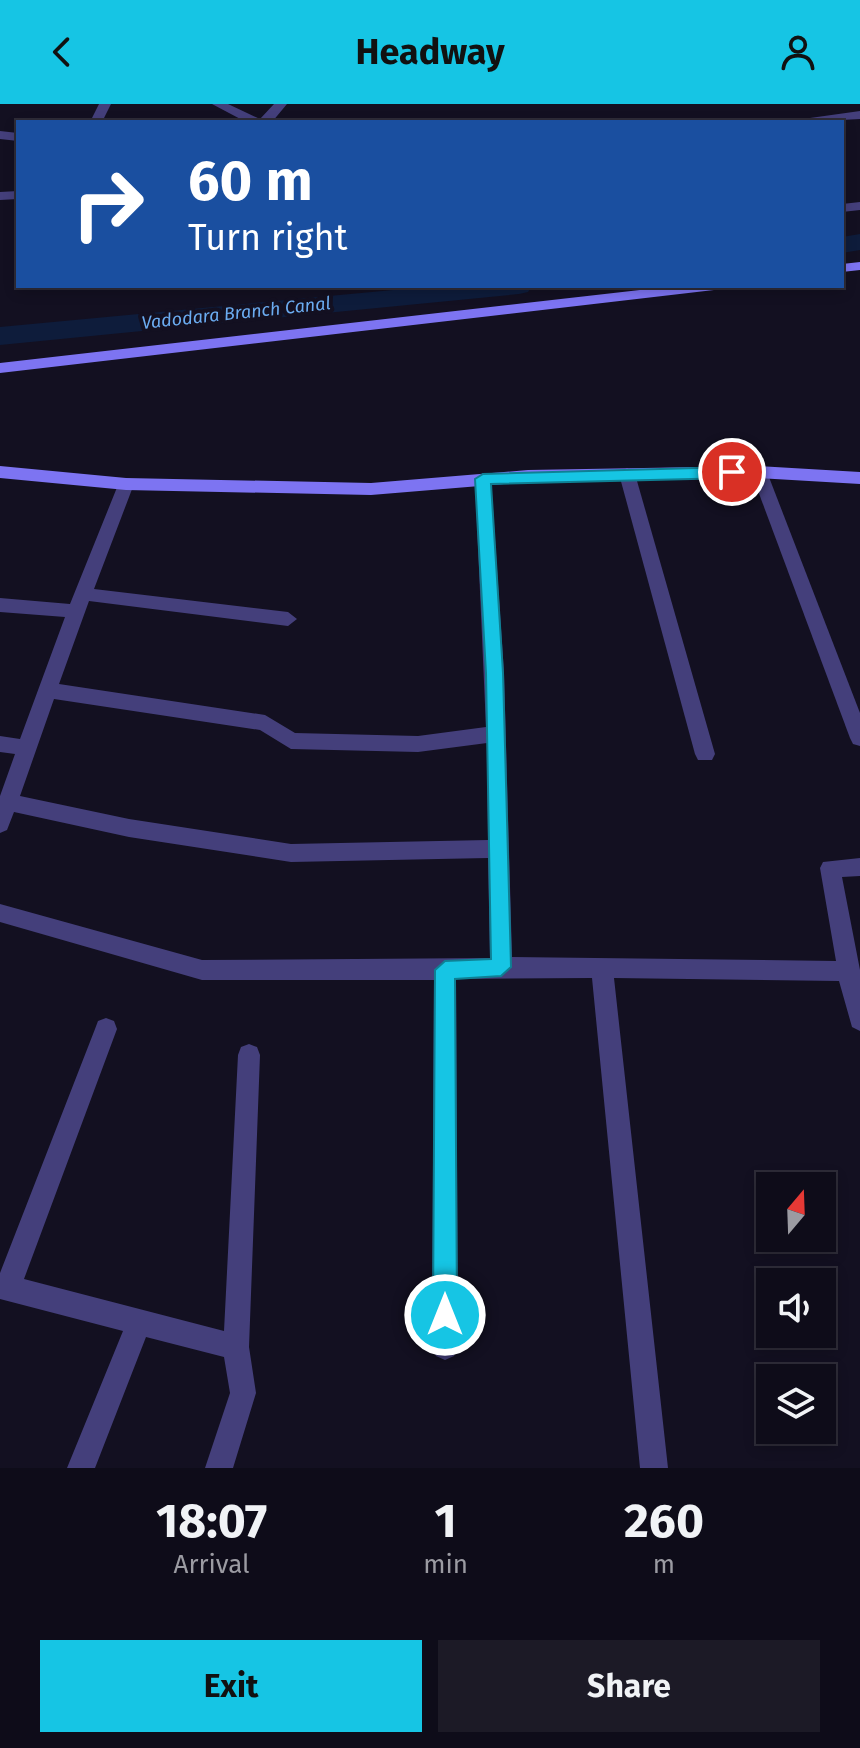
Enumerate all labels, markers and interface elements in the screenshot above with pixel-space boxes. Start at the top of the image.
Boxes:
icon: back [40,30,84,74]
text: Headway [355,30,505,74]
icon: person [776,30,820,74]
text: 60 m [188,148,313,215]
icon: right [56,152,160,256]
text: Turn right [188,216,348,260]
water label: Vadodara Branch Canal [140,292,332,334]
pin [698,438,766,506]
icon: arrive [710,450,754,494]
north arrow [756,1172,836,1252]
map controls [756,1172,836,1444]
button: sound [756,1268,836,1348]
position arrow [403,1273,487,1357]
button: layers [756,1364,836,1444]
text: 18:07 [156,1492,267,1550]
text: 1 [434,1492,457,1550]
text: 260 [624,1492,704,1550]
text: Arrival [174,1549,250,1580]
text: min [423,1549,468,1580]
text: m [653,1549,675,1580]
button: Exit [40,1640,422,1732]
button: Share [438,1640,820,1732]

